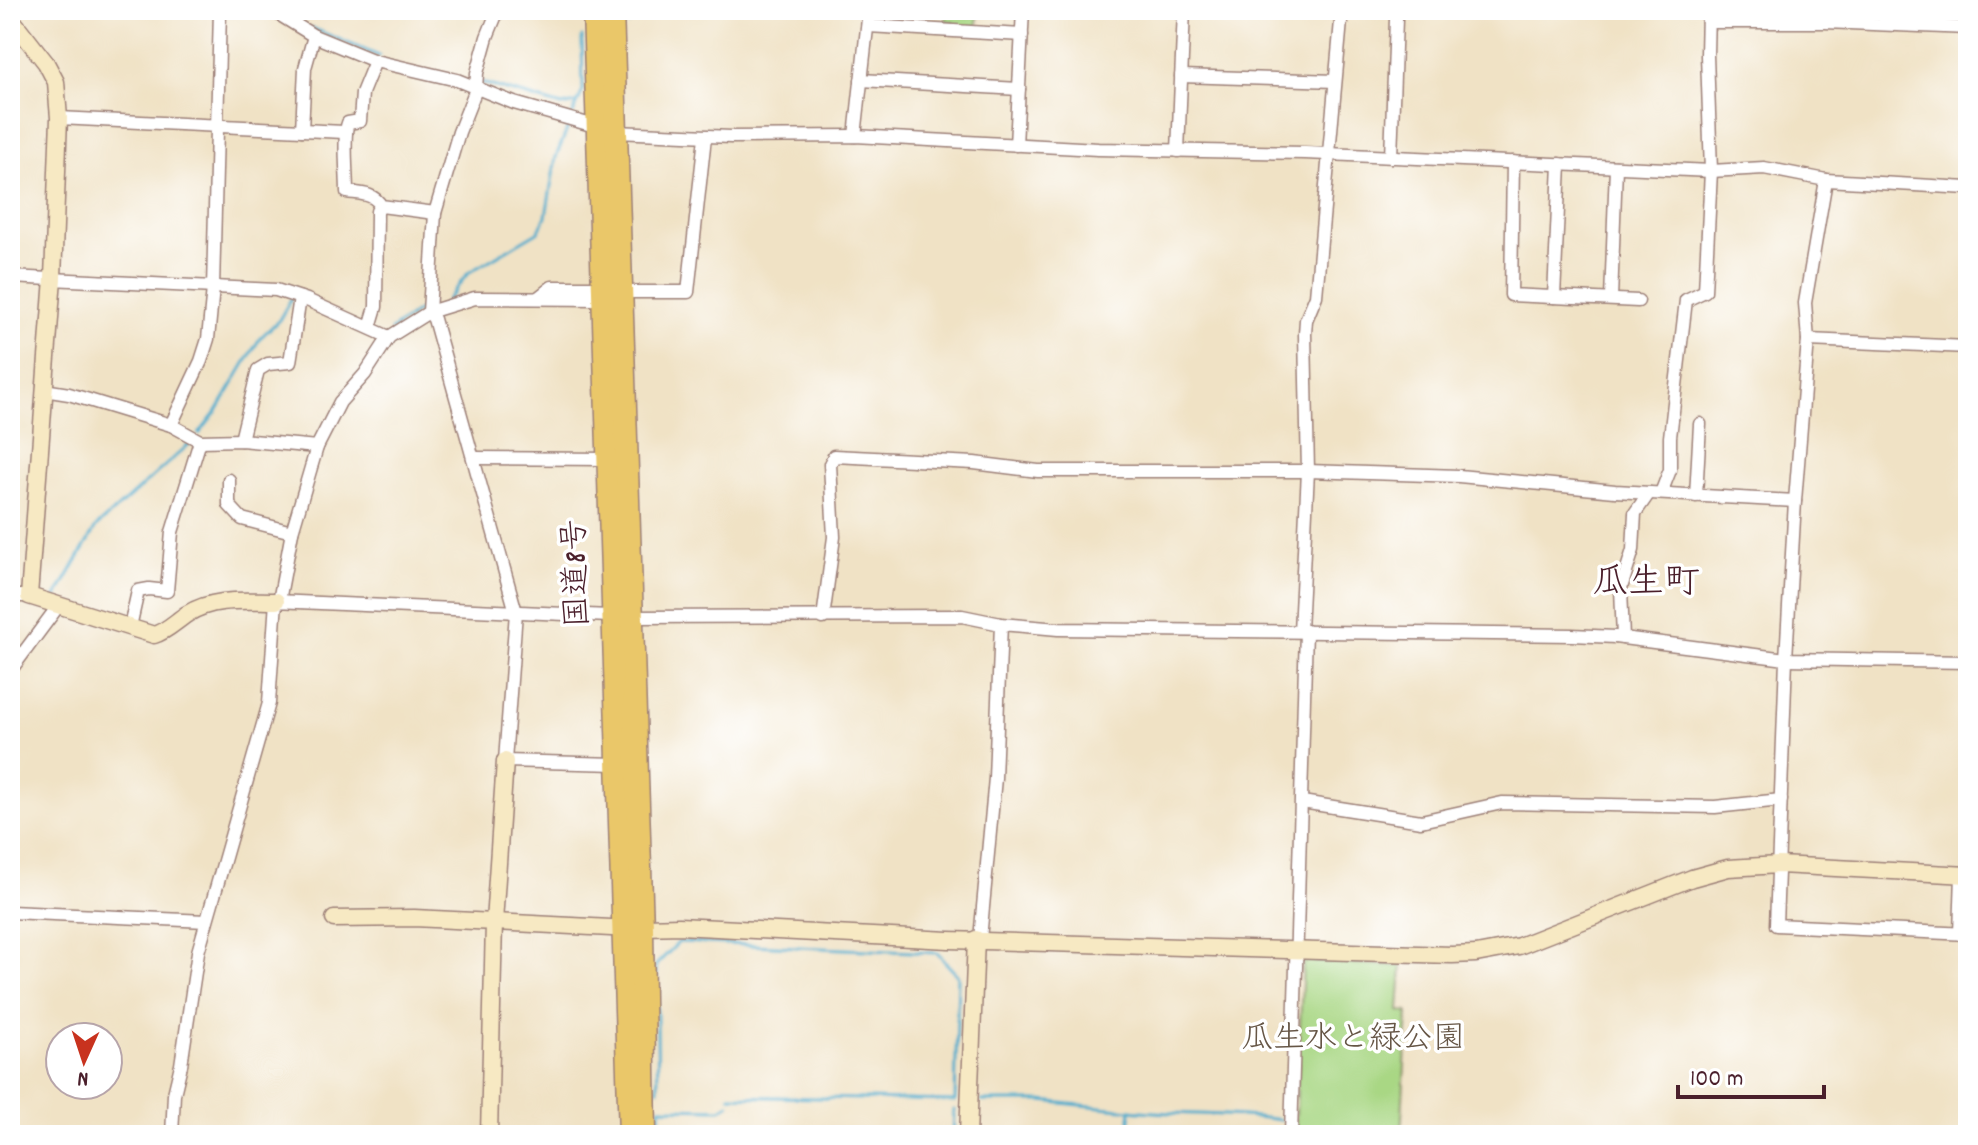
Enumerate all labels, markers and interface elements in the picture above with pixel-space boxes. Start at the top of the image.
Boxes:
street label: 国道8号 [554,518,604,628]
district label: 瓜生町 [1592,559,1700,611]
park label: 瓜生水と緑公園 [1241,1018,1465,1064]
north arrow [44,1021,124,1101]
scale bar [1678,1049,1824,1099]
text: N [77,1062,89,1093]
text: 100 m [1690,1063,1743,1097]

